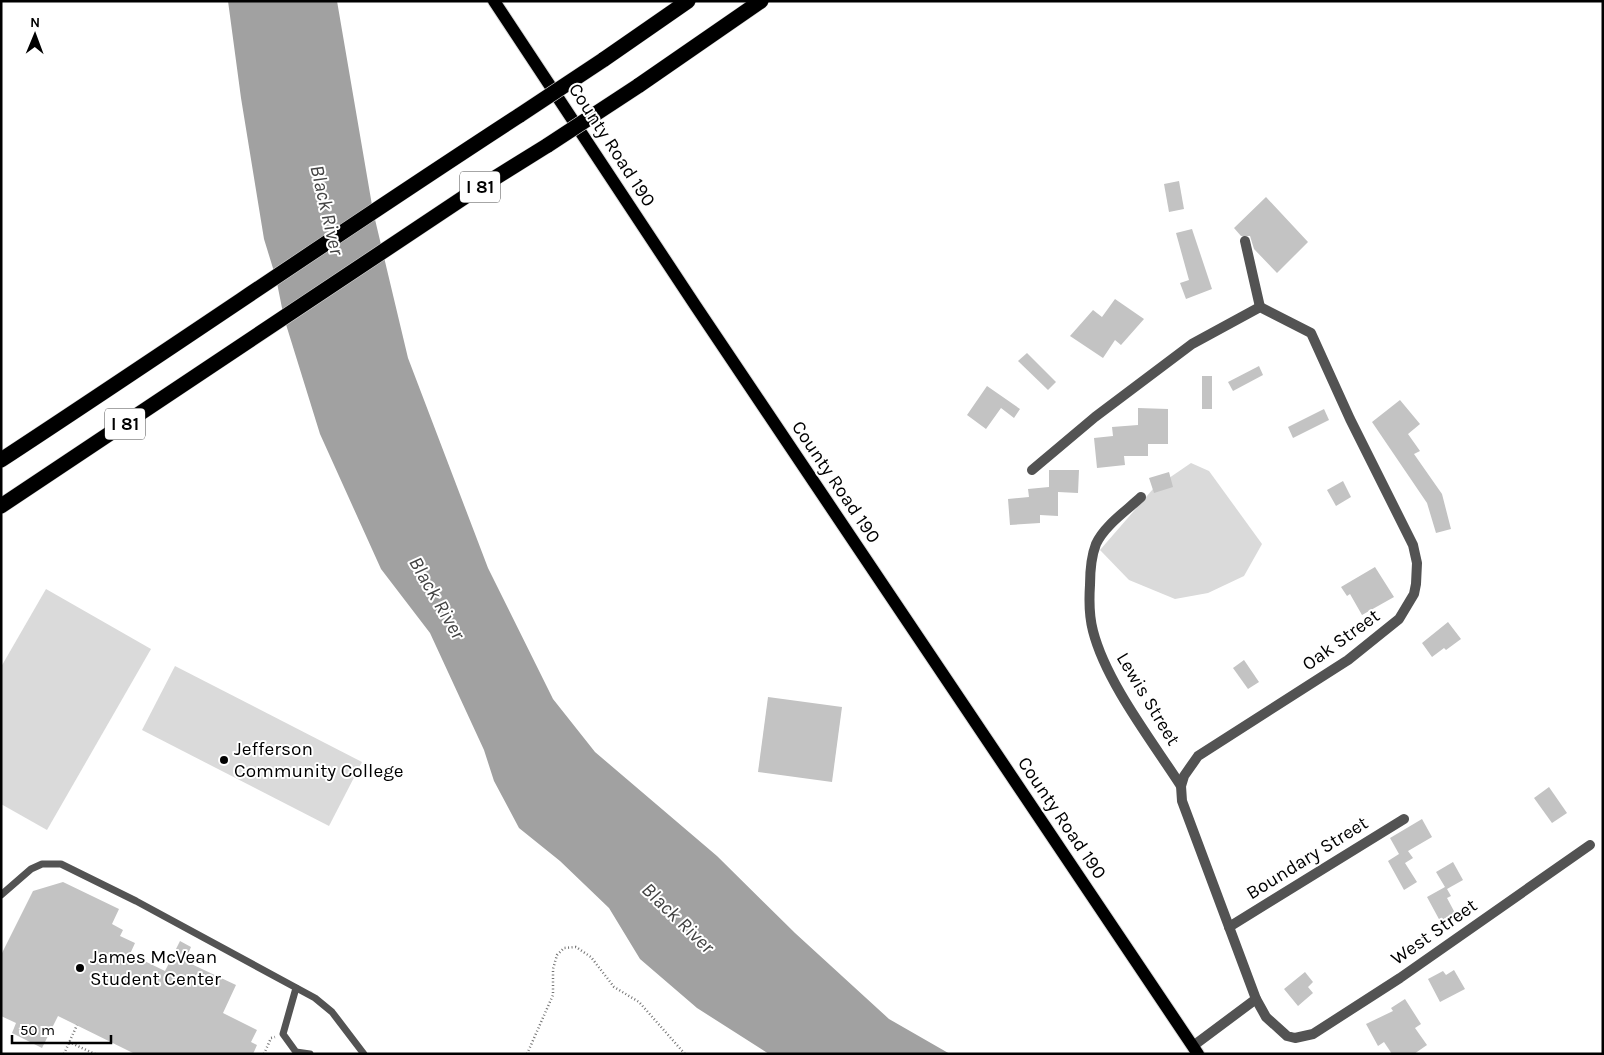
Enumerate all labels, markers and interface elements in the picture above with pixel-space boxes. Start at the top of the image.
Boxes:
north arrow [10,10,60,60]
text: N [30,14,40,31]
street label: County Road 190 [564,79,660,211]
water label: Black River [305,163,349,258]
road number: I 81 [460,172,500,202]
road number: I 81 [105,408,145,439]
street label: County Road 190 [787,417,885,547]
water label: Black River [404,553,470,644]
street label: Oak Street [1298,605,1384,675]
street label: Lewis Street [1112,648,1184,750]
place label: Jefferson Community College [234,738,404,782]
street label: County Road 190 [1013,753,1111,883]
marker: Jefferson Community College [218,754,230,766]
street label: Boundary Street [1242,812,1372,904]
water label: Black River [637,878,720,959]
street label: West Street [1387,894,1481,970]
place label: James McVean Student Center [90,946,221,990]
marker: James McVean Student Center [74,962,86,974]
scale bar [12,1012,111,1044]
text: 50 m [20,1021,55,1039]

